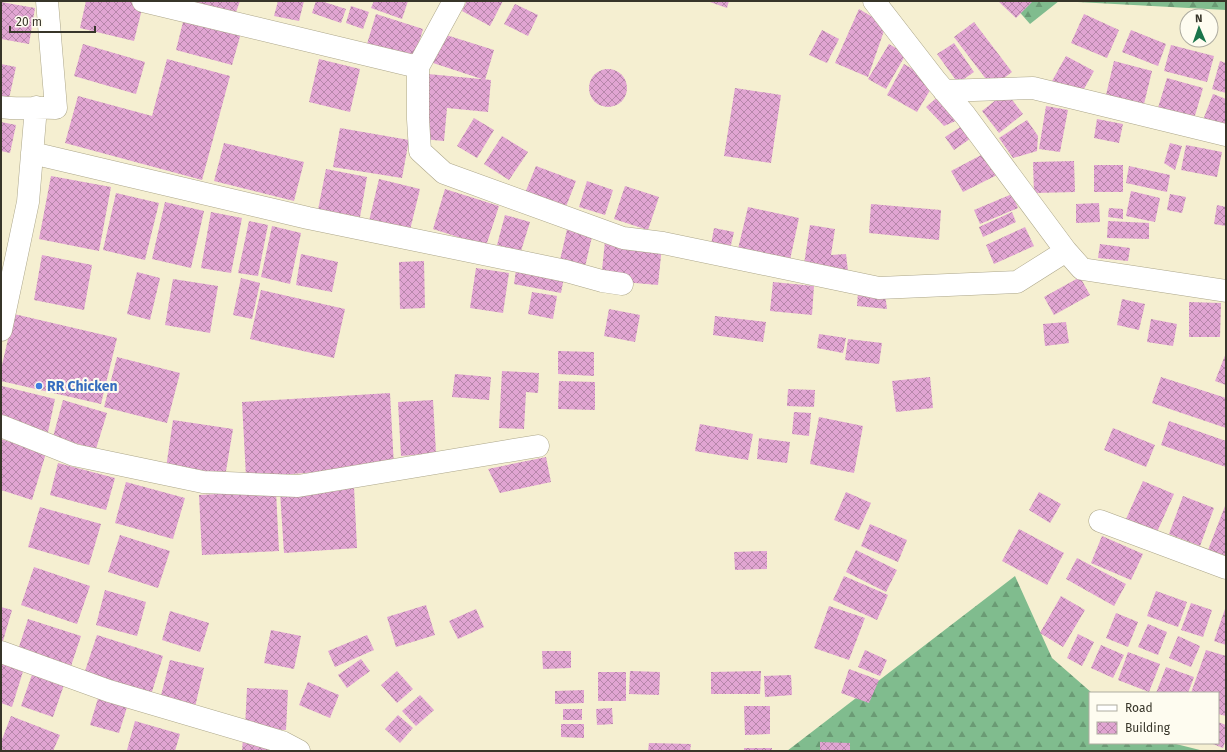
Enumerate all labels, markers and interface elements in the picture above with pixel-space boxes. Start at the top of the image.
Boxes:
scale bar [10,8,95,34]
north arrow [1179,8,1219,48]
text: N [1195,12,1203,25]
text: 20 m [16,15,42,29]
place label: RR Chicken [47,378,118,395]
marker: RR Chicken [34,381,44,391]
legend [1089,692,1219,744]
text: Road [1125,701,1153,715]
text: Building [1125,721,1171,735]

